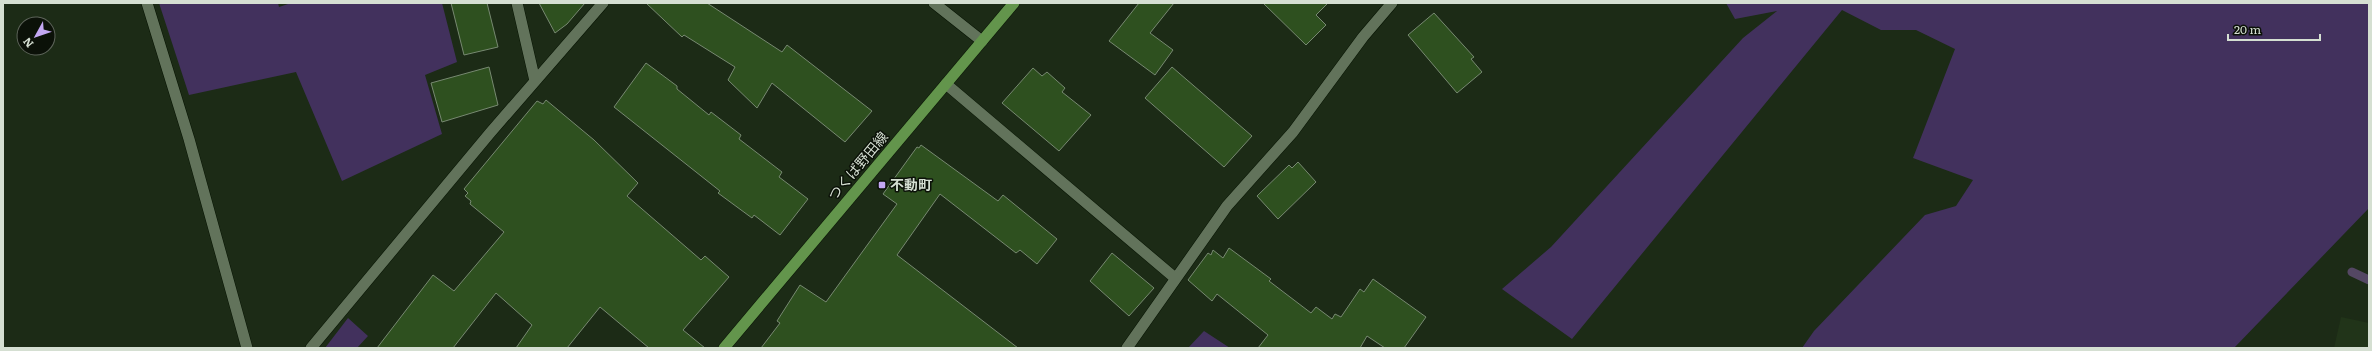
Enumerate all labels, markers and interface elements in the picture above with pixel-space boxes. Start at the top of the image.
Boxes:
north arrow [16,16,56,56]
scale bar [2228,16,2320,42]
text: 20 m [2234,20,2261,38]
text: N [18,34,37,52]
street label: つくば野田線 [823,127,892,204]
place label: 不動町 [890,174,932,194]
marker: 不動町 [877,180,887,190]

